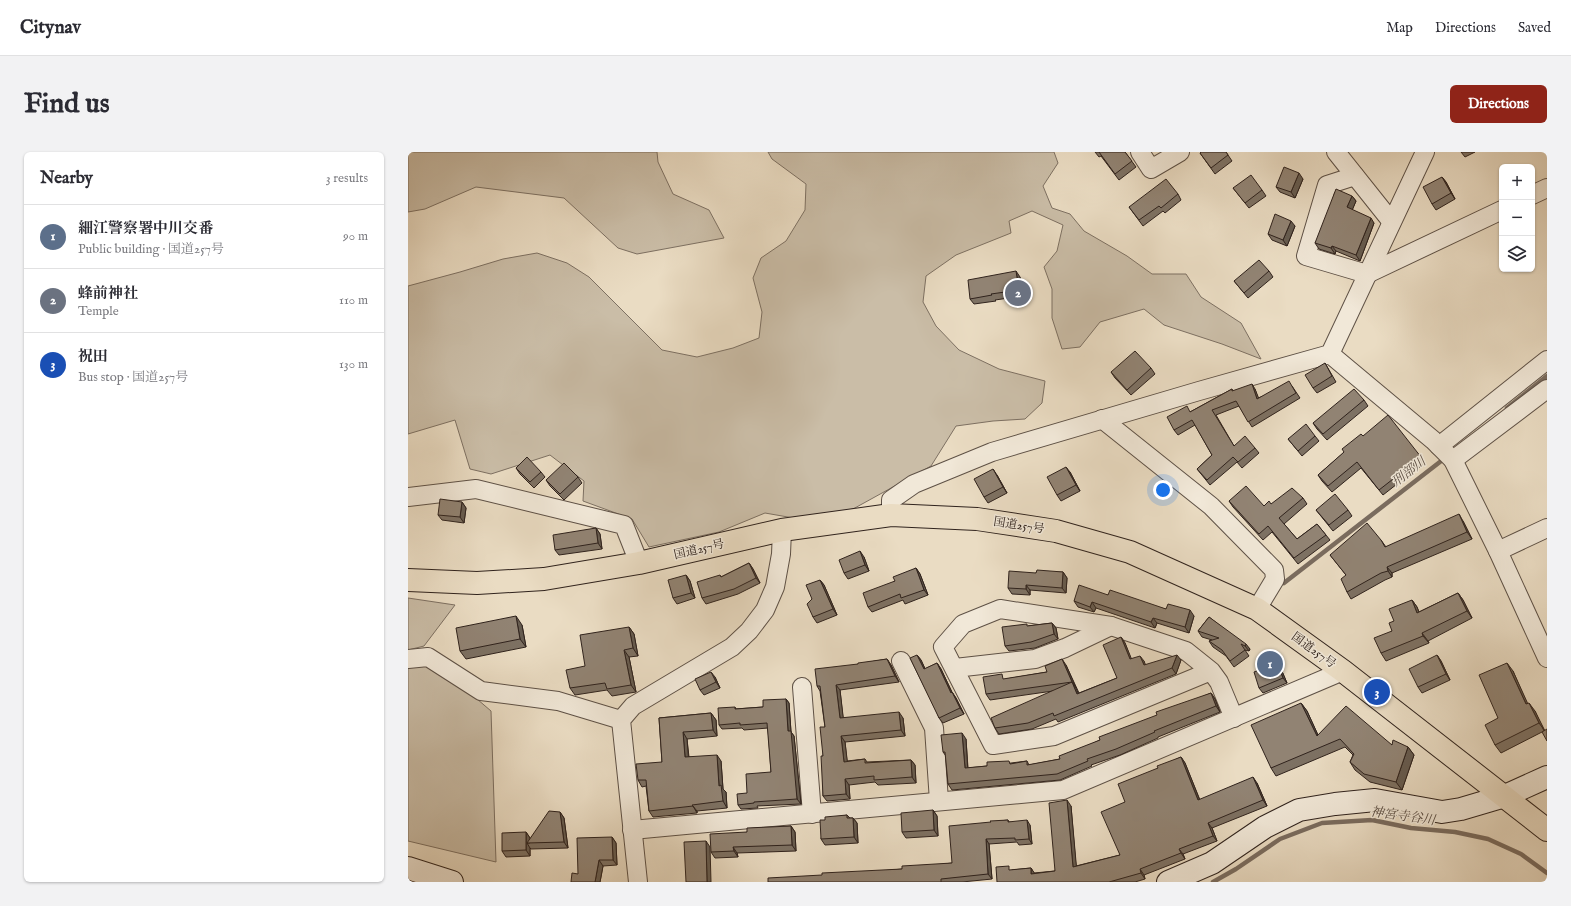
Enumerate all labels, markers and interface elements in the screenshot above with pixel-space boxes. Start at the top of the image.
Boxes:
text: Citynav [20,16,81,40]
text: Map [1386,19,1413,37]
text: Directions [1435,19,1496,37]
text: Saved [1518,19,1551,37]
button: Directions [1450,85,1547,123]
text: Find us [24,87,110,122]
map controls [1499,164,1535,272]
button: + [1499,164,1535,200]
text: Nearby [40,168,93,189]
text: 3 results [326,170,368,187]
button: − [1499,200,1535,236]
text: 細江警察署中川交番 [78,219,213,238]
text: 1 [51,228,55,245]
text: 90 m [343,228,368,245]
button: layers [1499,236,1535,272]
text: Public building · 国道257号 [78,241,224,258]
pin: 2 [1005,278,1031,308]
text: 蜂前神社 [78,284,138,303]
text: 2 [50,292,56,309]
text: 110 m [339,292,368,309]
text: Temple [78,303,119,320]
text: 祝田 [78,347,108,366]
text: 3 [51,356,55,373]
text: 130 m [339,356,368,373]
text: Bus stop · 国道257号 [78,369,188,386]
water label: 刑部川 [1388,452,1431,491]
your location [1153,480,1173,500]
street label: 国道257号 [992,514,1046,537]
street label: 国道257号 [672,536,726,563]
street label: 国道257号 [1288,629,1339,672]
pin: 1 [1257,649,1283,679]
pin: 3 [1364,677,1390,707]
water label: 神宮寺谷川 [1369,804,1438,830]

